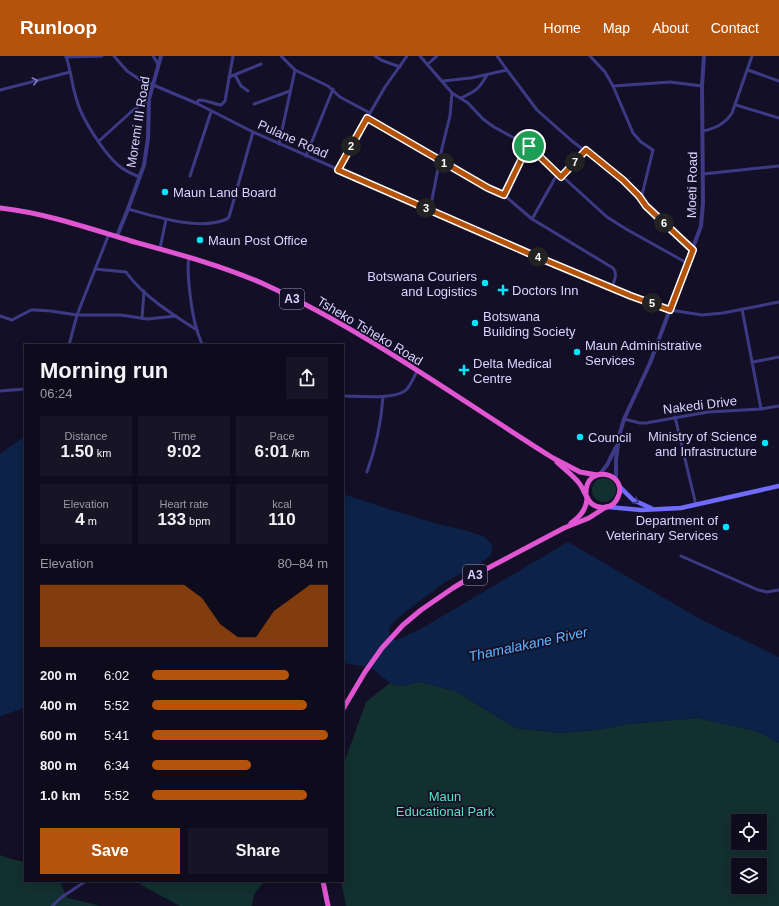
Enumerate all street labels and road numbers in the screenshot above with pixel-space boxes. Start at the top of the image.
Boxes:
street label: Moremi III Road [123,75,153,169]
street label: Pulane Road [256,117,330,161]
street label: Moeti Road [684,152,700,218]
road number: A3 [280,289,304,309]
street label: Tsheko Tsheko Road [315,294,425,368]
street label: Nakedi Drive [662,393,738,417]
road number: A3 [463,565,487,585]

